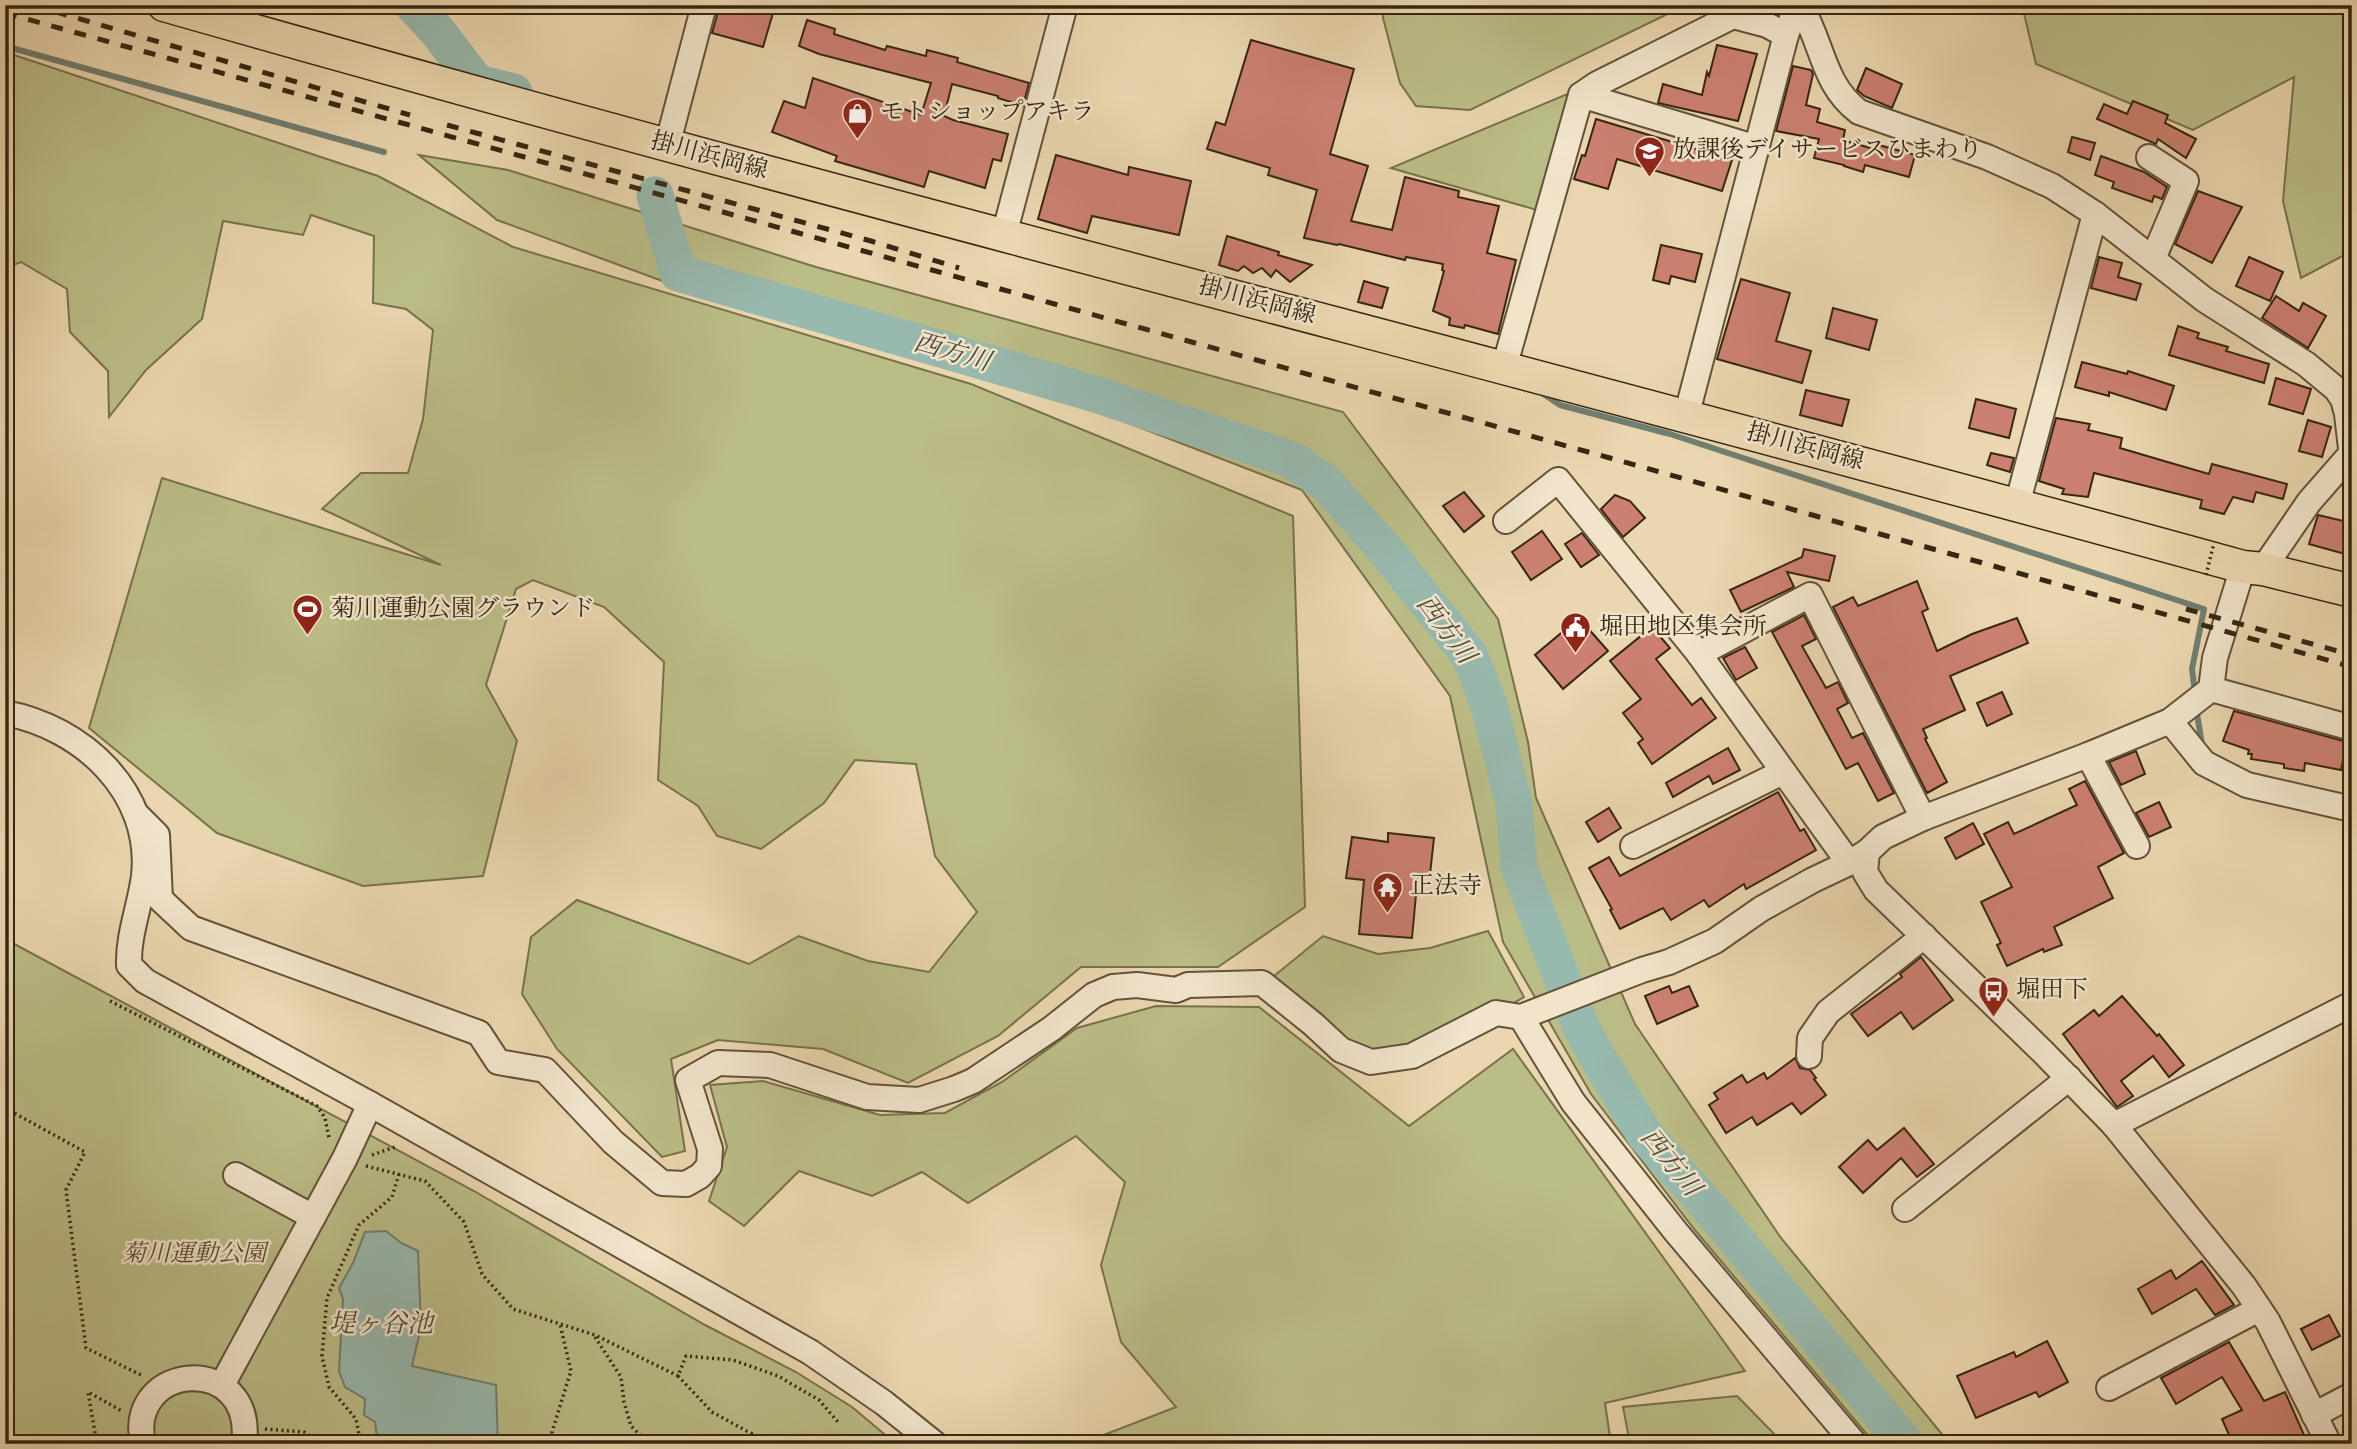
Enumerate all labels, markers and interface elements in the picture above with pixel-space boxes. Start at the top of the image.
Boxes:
shop icon: モトショップアキラ [840,96,874,140]
place label: モトショップアキラ [880,99,1095,125]
street label: 掛川浜岡線 [648,127,771,184]
school or university icon: 放課後デイサービスひまわり [1632,134,1666,178]
place label: 放課後デイサービスひまわり [1672,136,1982,163]
street label: 掛川浜岡線 [1196,272,1319,329]
water label: 西方川 [911,328,997,377]
street label: 掛川浜岡線 [1744,418,1867,475]
water label: 西方川 [1411,590,1482,671]
sports icon: 菊川運動公園グラウンド [291,593,325,637]
place label: 菊川運動公園グラウンド [331,595,595,622]
public building icon: 堀田地区集会所 [1559,611,1593,655]
place label: 堀田地区集会所 [1599,613,1767,640]
temple icon: 正法寺 [1370,870,1404,914]
place label: 正法寺 [1410,872,1482,899]
bus stop icon: 堀田下 [1976,974,2010,1018]
place label: 堀田下 [2016,977,2088,1003]
water label: 西方川 [1635,1123,1708,1204]
park label: 菊川運動公園 [122,1240,270,1267]
water label: 堤ヶ谷池 [329,1310,436,1338]

